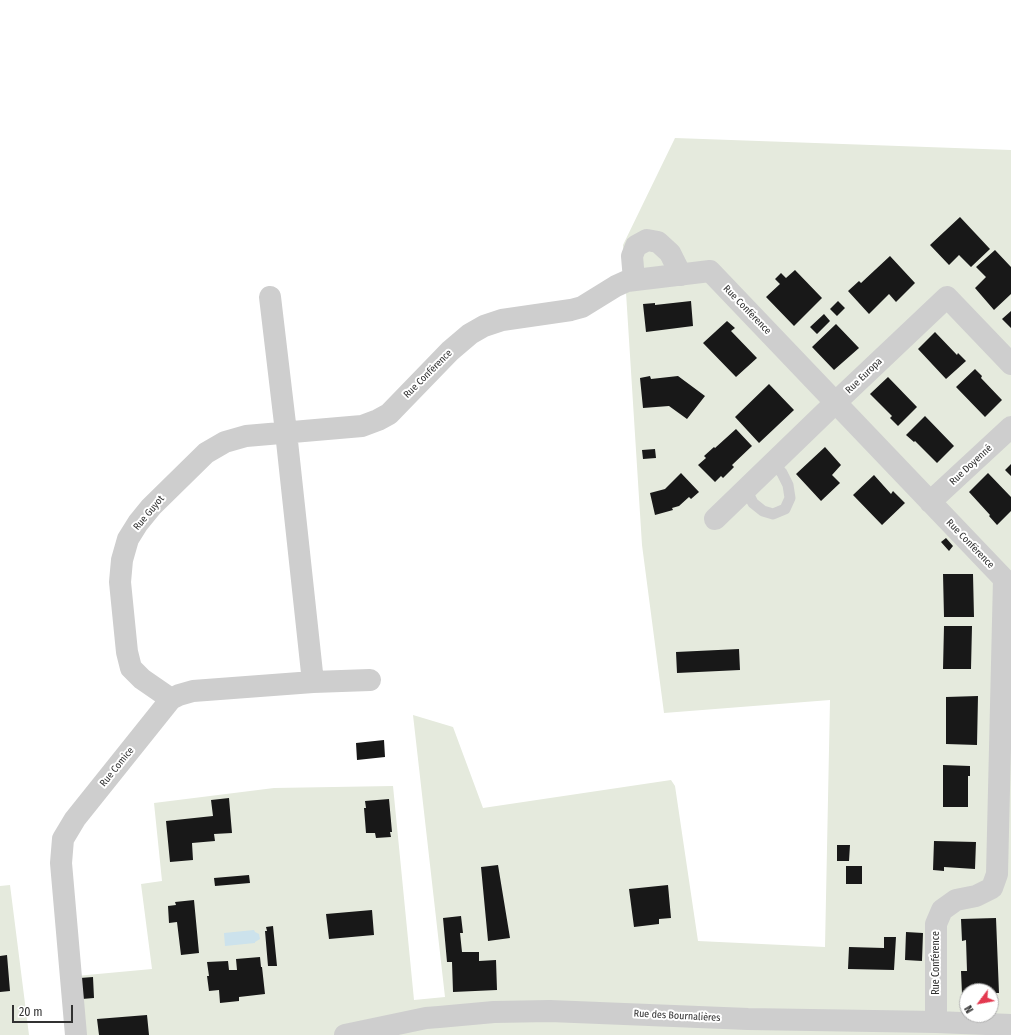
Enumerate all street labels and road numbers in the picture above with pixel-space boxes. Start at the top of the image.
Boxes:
street label: Rue Conférence [721,283,773,337]
street label: Rue Conférence [401,347,455,401]
street label: Rue Europa [843,356,885,396]
street label: Rue Doyenné [947,442,995,488]
street label: Rue Guyot [131,493,167,533]
street label: Rue Conférence [944,517,996,571]
street label: Rue Comice [97,745,137,789]
street label: Rue Conférence [930,931,942,995]
street label: Rue des Bournalières [633,1008,721,1024]

